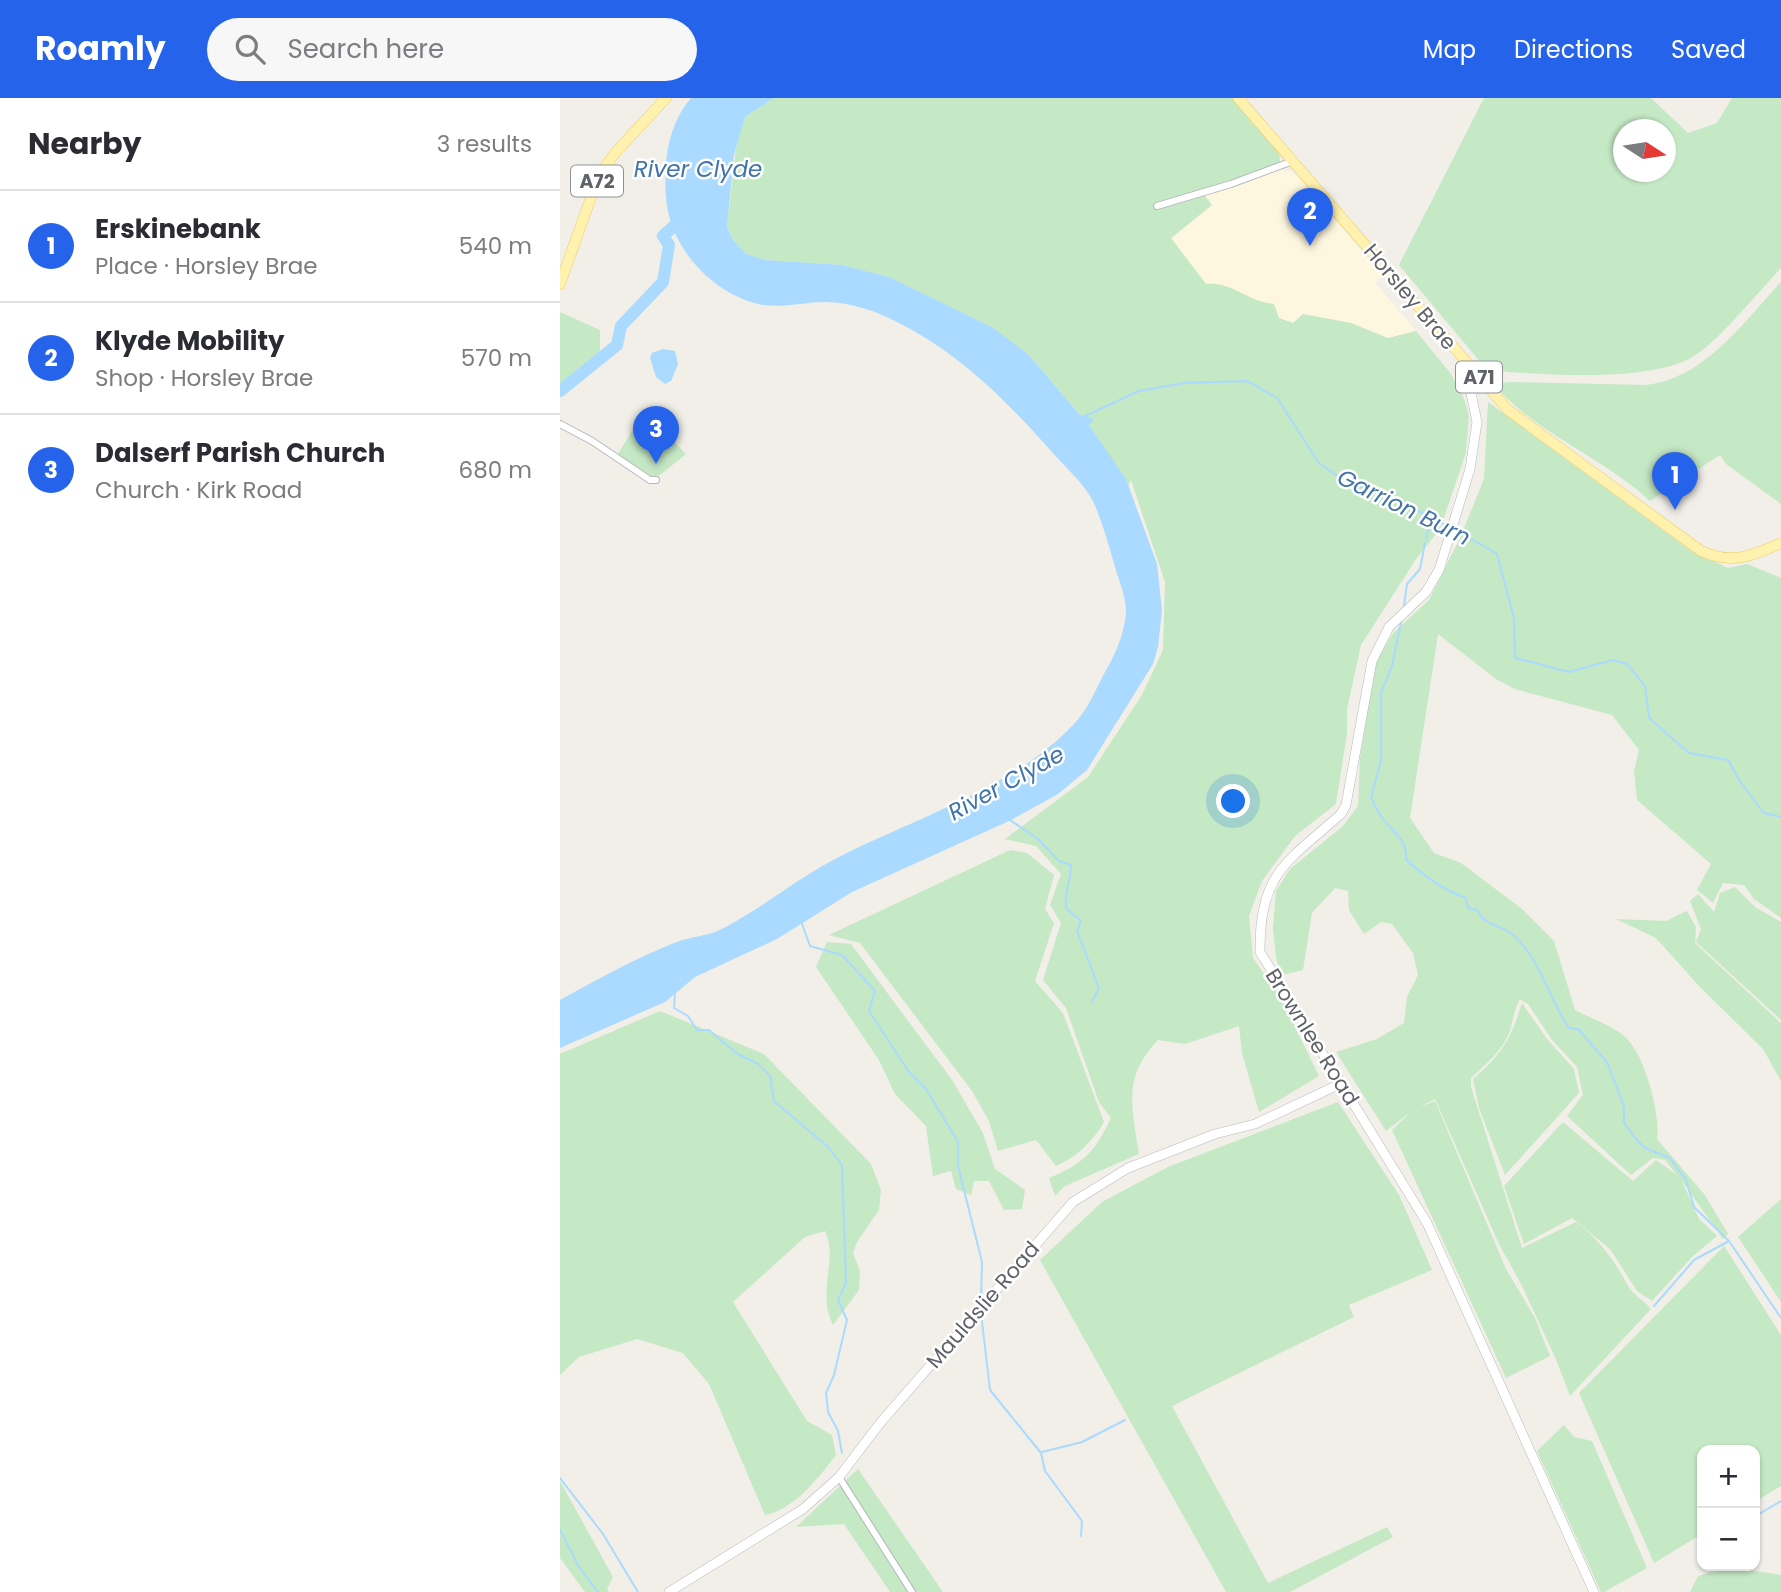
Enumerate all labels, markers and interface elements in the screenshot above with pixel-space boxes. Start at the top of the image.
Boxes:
search box [207,18,697,81]
text: Roamly [35,25,165,72]
icon: search [231,30,269,68]
text: Search here [287,31,444,67]
text: Map [1423,33,1476,66]
text: Directions [1514,33,1633,66]
text: Saved [1671,33,1746,66]
north arrow [1613,119,1676,182]
text: Nearby [28,122,142,165]
text: 3 results [437,128,532,160]
water label: River Clyde [634,153,762,185]
road number: A72 [571,166,623,197]
pin: 2 [1287,188,1333,246]
text: Erskinebank [95,211,261,247]
text: 1 [47,230,55,262]
text: 540 m [459,230,532,262]
street label: Horsley Brae [1357,237,1463,356]
text: Place · Horsley Brae [95,250,318,282]
text: Klyde Mobility [95,323,285,359]
text: 2 [44,342,58,374]
text: 570 m [461,342,532,374]
text: Shop · Horsley Brae [95,362,313,394]
road number: A71 [1456,362,1502,392]
pin: 3 [633,406,679,464]
text: Dalserf Parish Church [95,435,385,471]
pin: 1 [1652,452,1698,510]
text: 3 [44,454,58,486]
text: 680 m [459,454,532,486]
water label: Garrion Burn [1332,461,1476,553]
text: Church · Kirk Road [95,474,302,506]
water label: River Clyde [942,738,1070,828]
your location [1216,784,1250,818]
street label: Brownlee Road [1259,963,1366,1111]
street label: Mauldslie Road [919,1235,1046,1374]
map controls [1697,1445,1760,1571]
button: + [1697,1445,1760,1508]
button: − [1697,1508,1760,1571]

